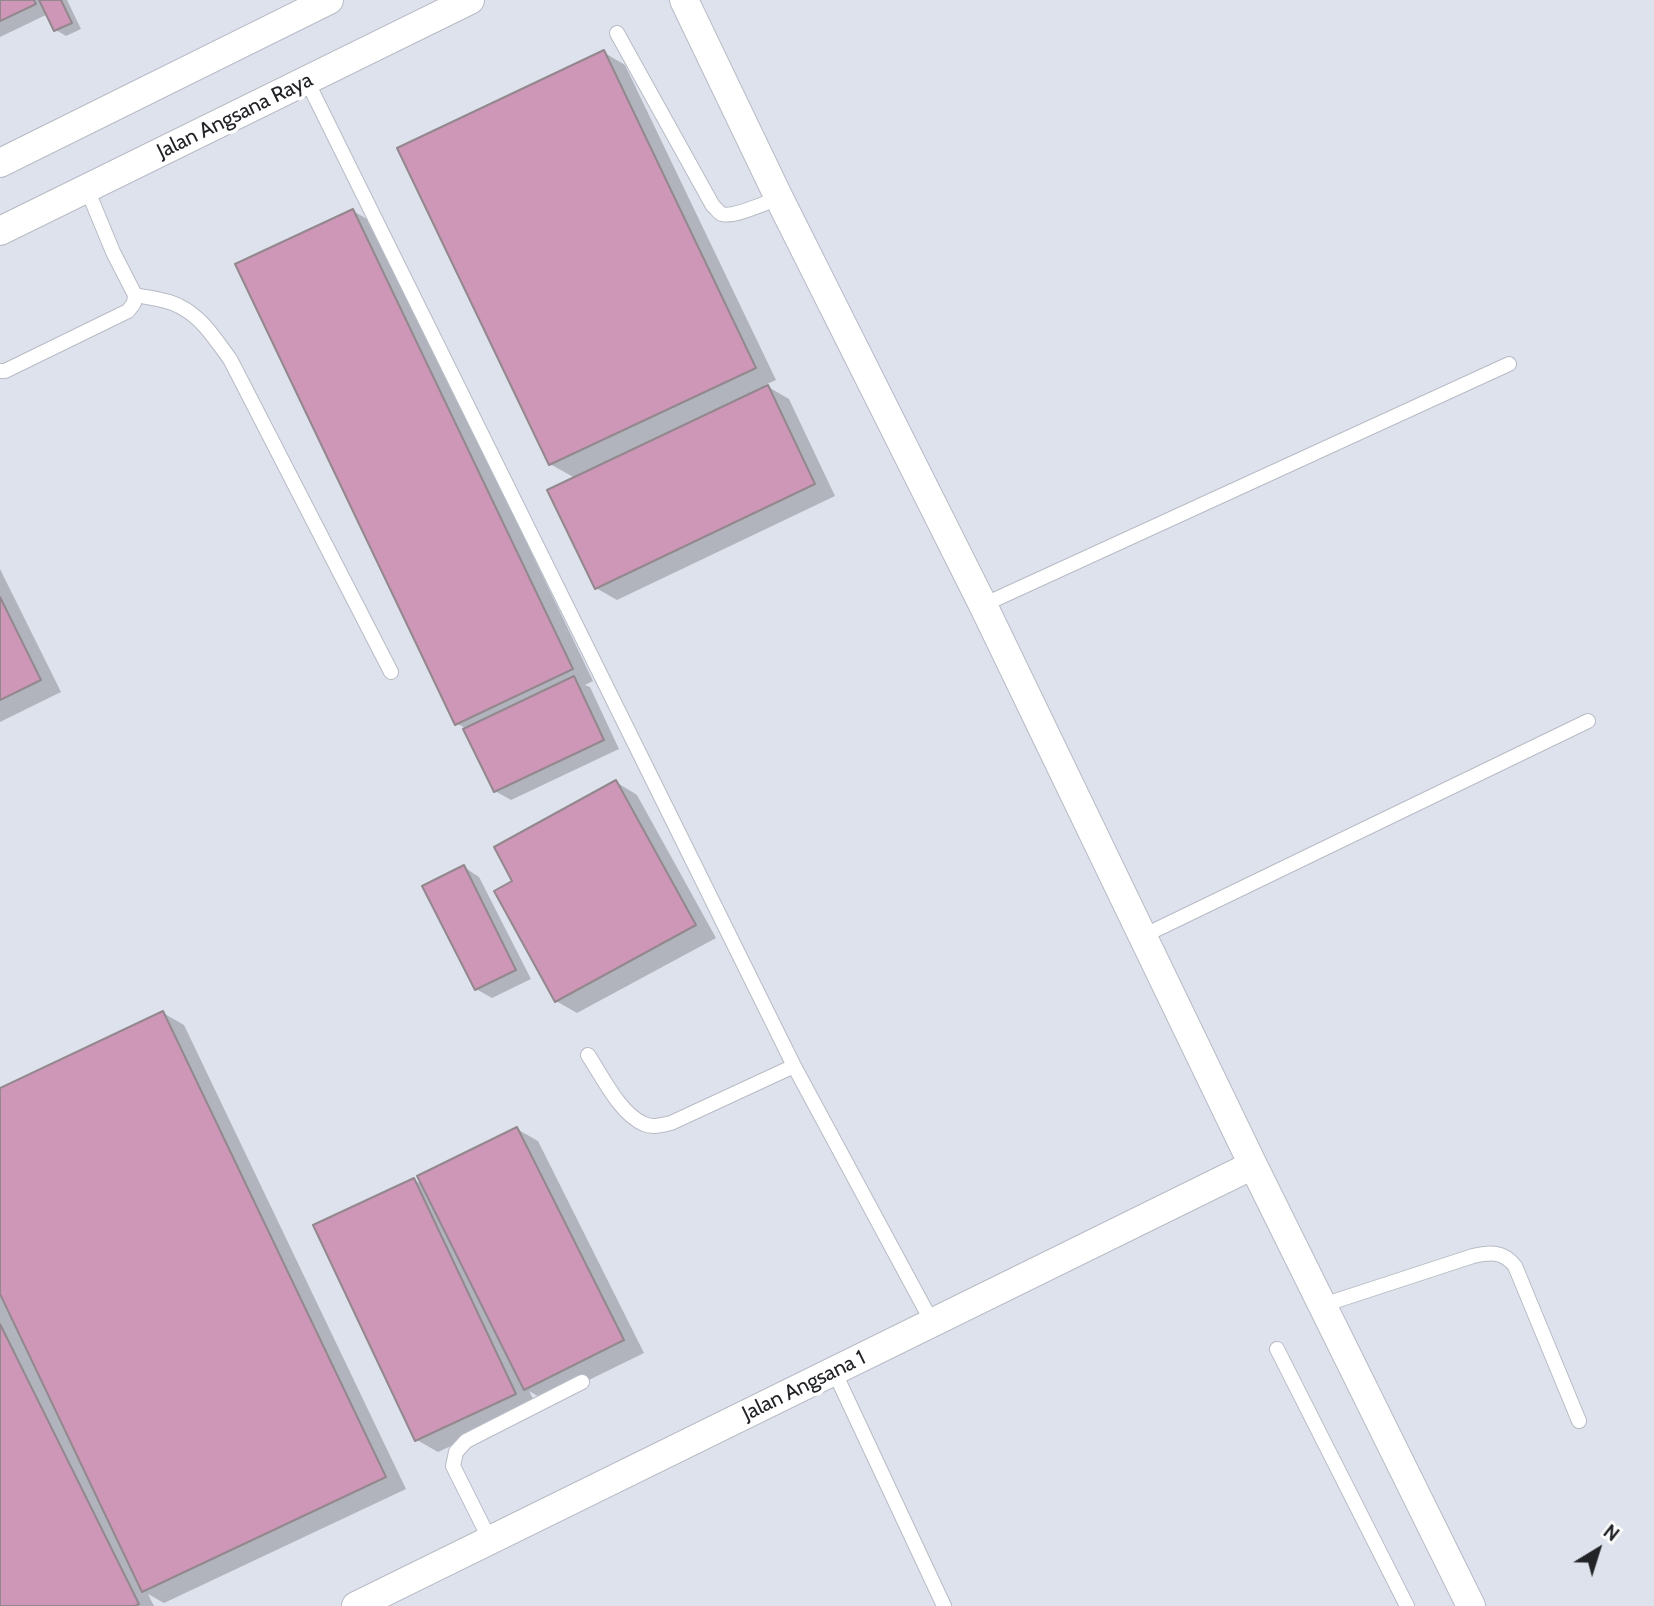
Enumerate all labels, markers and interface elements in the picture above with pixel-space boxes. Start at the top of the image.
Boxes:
street label: Jalan Angsana Raya [153,67,317,165]
street label: Jalan Angsana 1 [738,1345,870,1427]
north arrow [1563,1515,1633,1585]
text: N [1599,1520,1624,1546]

